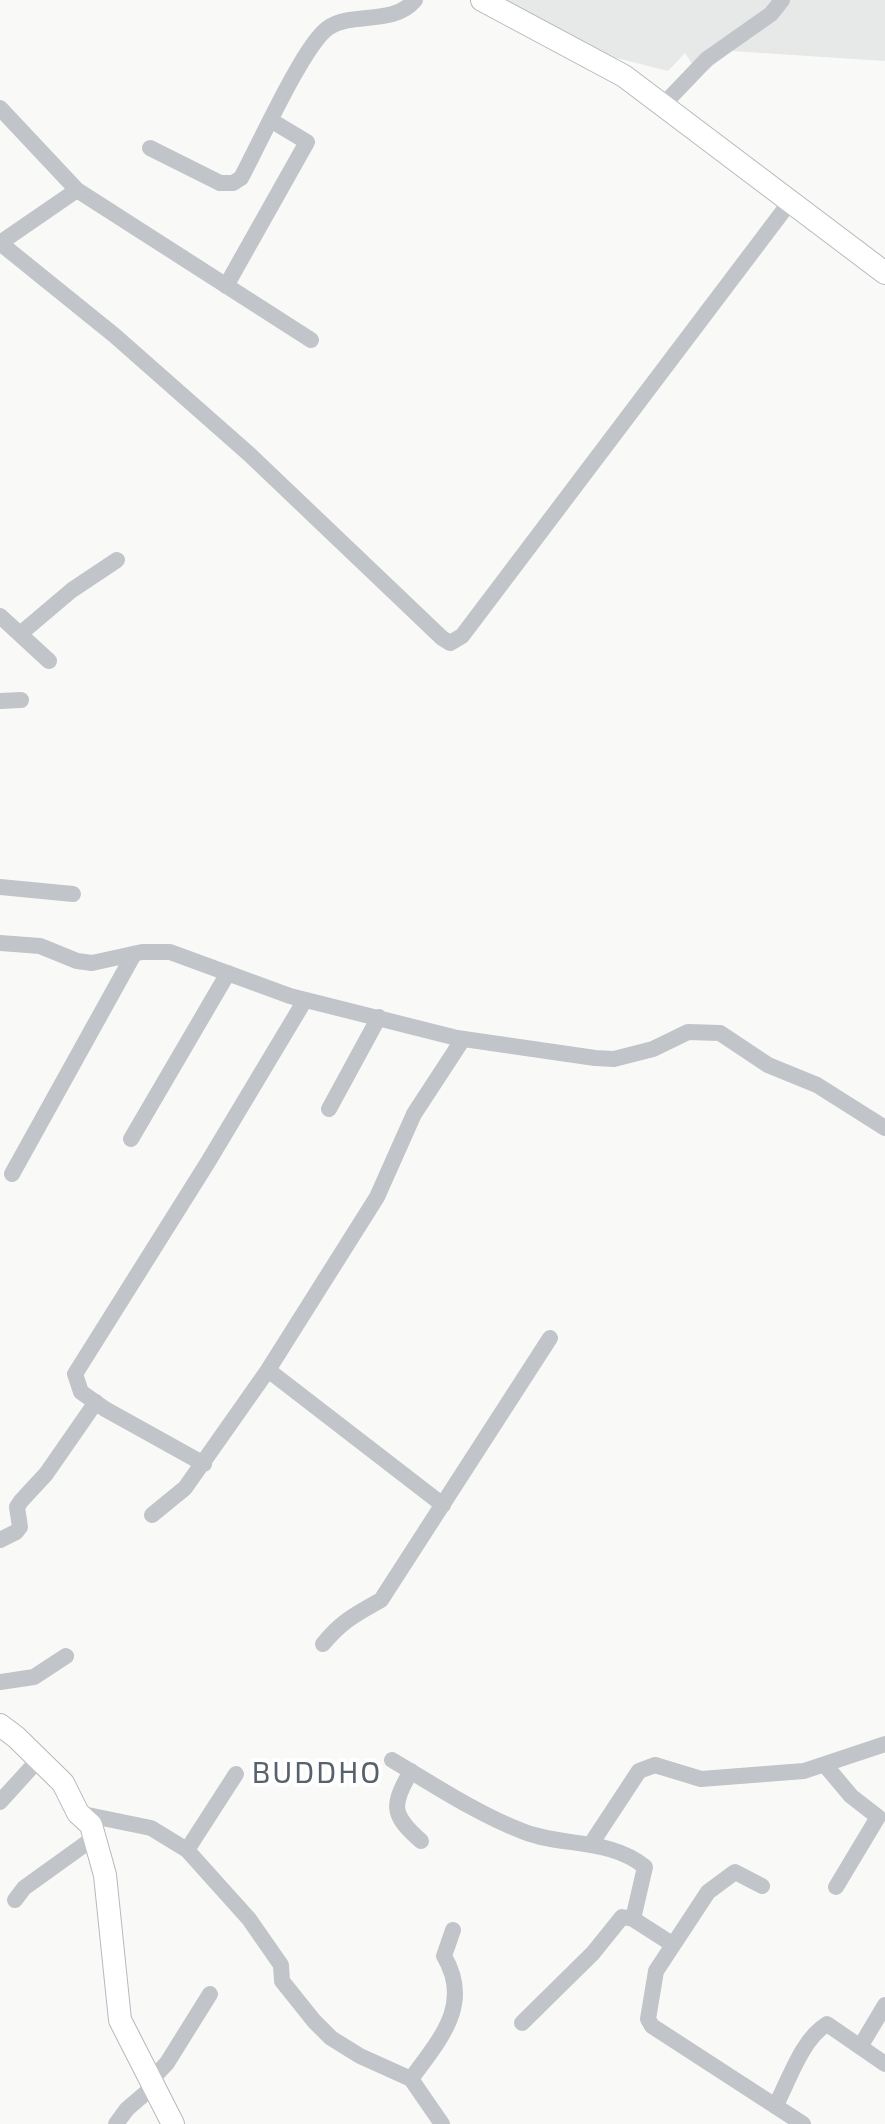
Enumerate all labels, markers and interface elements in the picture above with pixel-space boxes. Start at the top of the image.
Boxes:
district label: BUDDHO [252,1755,382,1791]

